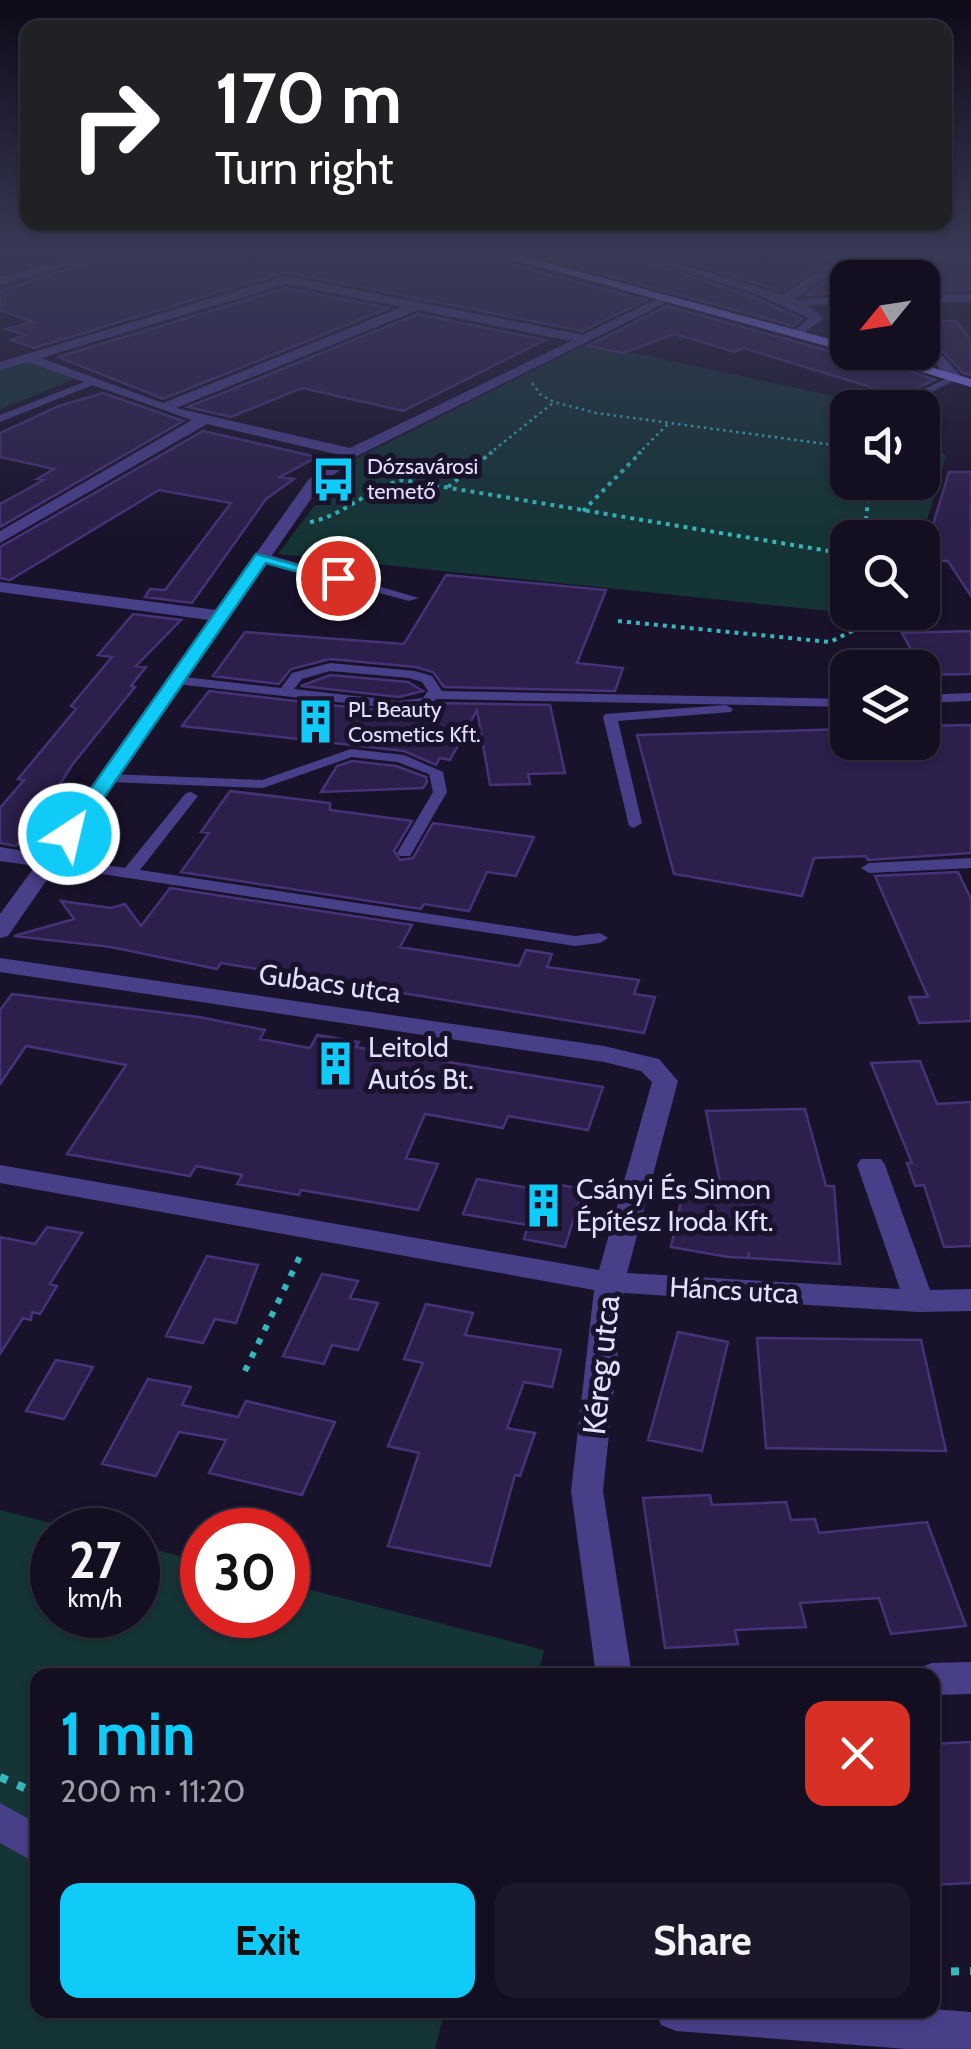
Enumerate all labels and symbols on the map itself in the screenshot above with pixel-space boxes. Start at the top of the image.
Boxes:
north arrow [830,260,940,370]
place label: Dózsavárosi temető [367,453,478,505]
bus stop icon: Dózsavárosi temető [310,455,358,503]
pin [296,536,381,621]
place label: PL Beauty Cosmetics Kft. [348,696,481,748]
building icon: PL Beauty Cosmetics Kft. [291,698,339,746]
position arrow [17,782,121,886]
street label: Gubacs utca [257,956,404,1010]
place label: Leitold Autós Bt. [368,1030,474,1096]
building icon: Leitold Autós Bt. [311,1039,359,1087]
place label: Csányi És Simon Építész Iroda Kft. [576,1172,774,1238]
building icon: Csányi És Simon Építész Iroda Kft. [519,1181,567,1229]
street label: Háncs utca [669,1270,800,1310]
street label: Kéreg utca [574,1293,627,1437]
speed limit sign: 30 [180,1508,310,1638]

